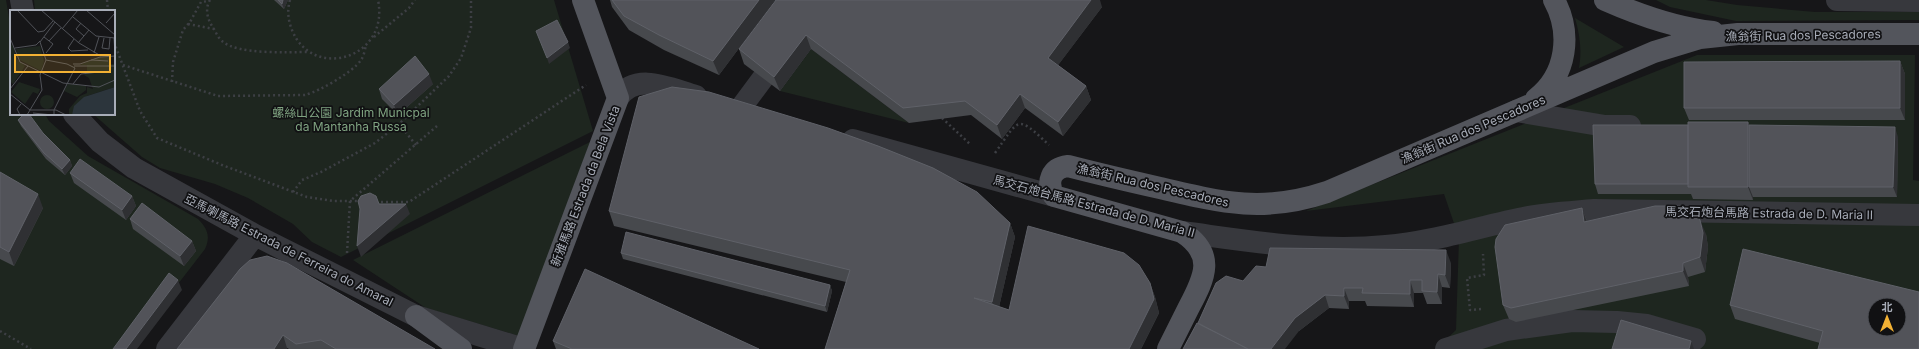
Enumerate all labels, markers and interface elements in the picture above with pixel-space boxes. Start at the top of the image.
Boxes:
inset map [10,10,115,115]
street label: 漁翁街 Rua dos Pescadores [1725,26,1881,44]
street label: 漁翁街 Rua dos Pescadores [1399,92,1547,166]
street label: 新雅馬路 Estrada da Bela Vista [547,103,623,269]
park label: 螺絲山公園 Jardim Municpal da Mantanha Russa [272,105,430,134]
street label: 漁翁街 Rua dos Pescadores [1076,160,1230,210]
street label: 馬交石炮台馬路 Estrada de D. Maria II [992,172,1196,240]
street label: 亞馬喇馬路 Estrada de Ferreira do Amaral [182,191,396,309]
street label: 馬交石炮台馬路 Estrada de D. Maria II [1665,204,1873,222]
north arrow [1867,297,1907,337]
text: 北 [1882,300,1893,314]

